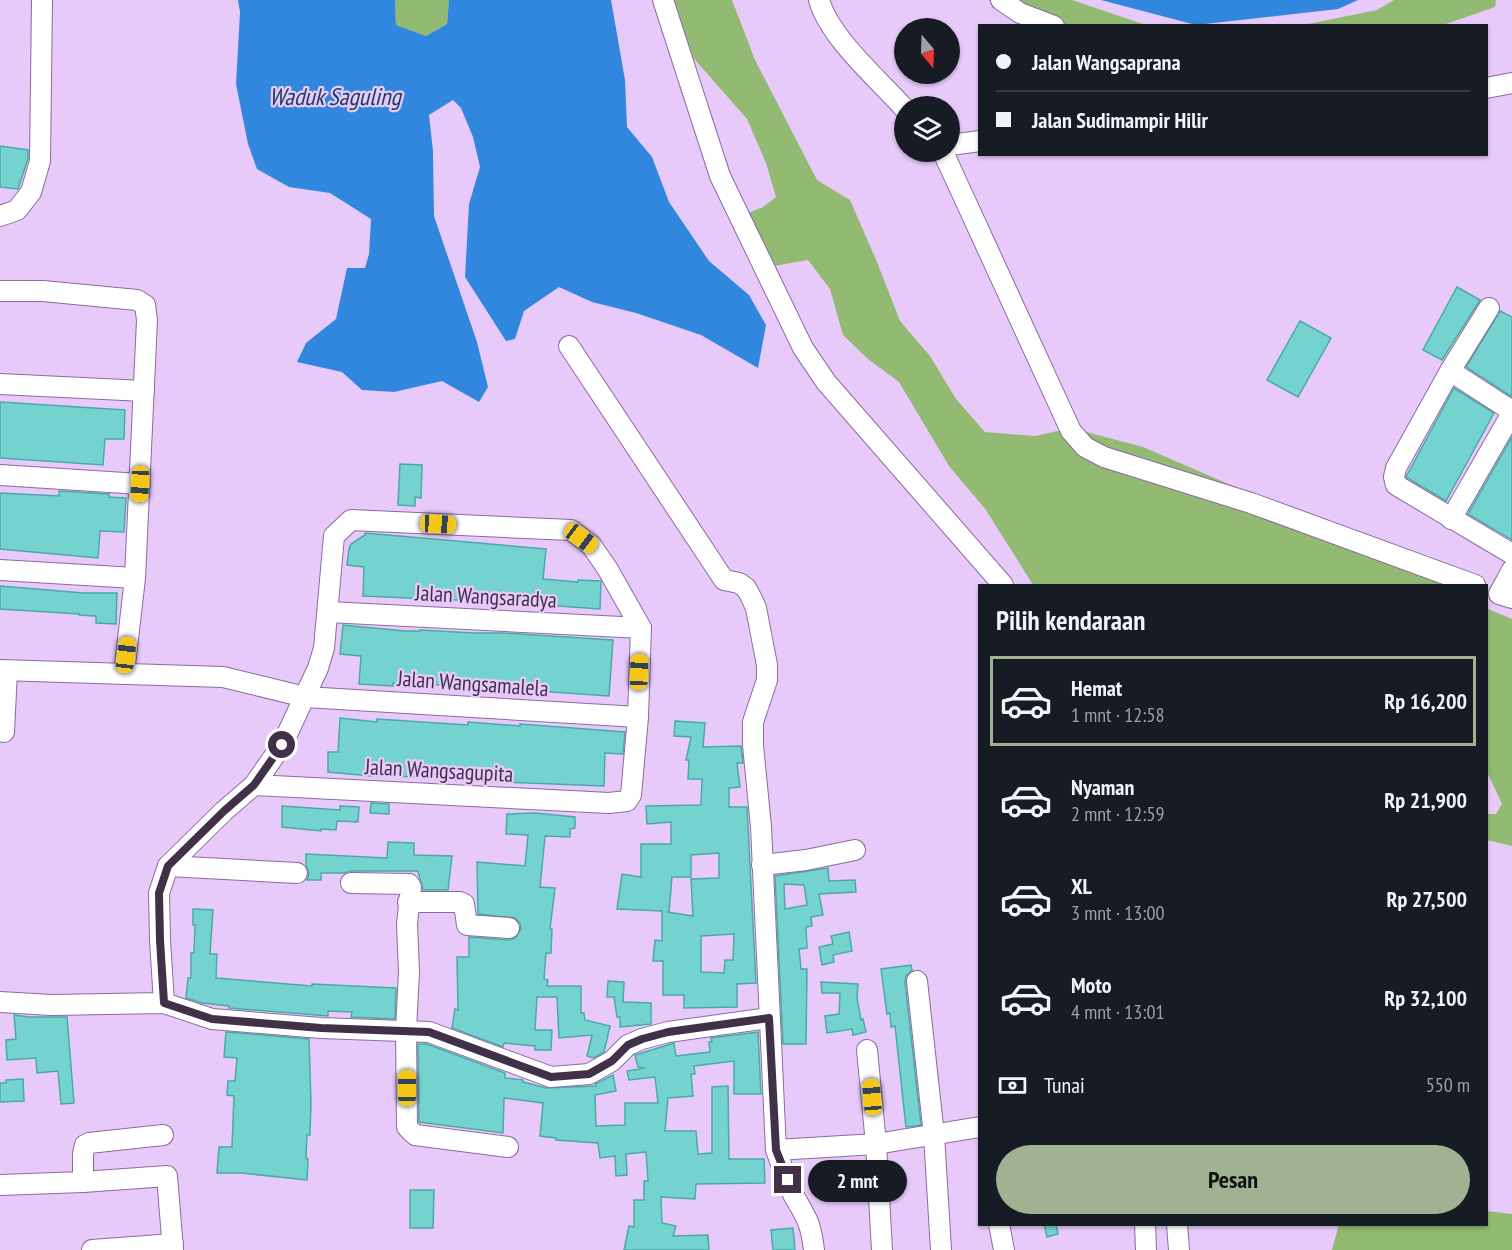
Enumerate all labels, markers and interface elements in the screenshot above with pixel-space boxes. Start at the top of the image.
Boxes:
north arrow [894,18,960,84]
map controls [894,18,960,162]
text: Jalan Wangsaprana [1032,48,1181,76]
water label: Waduk Saguling [269,81,403,112]
button: layers [894,96,960,162]
text: Jalan Sudimampir Hilir [1032,106,1208,134]
car [130,466,150,502]
car [420,514,456,534]
car [561,520,601,556]
street label: Jalan Wangsaradya [414,578,557,614]
text: Pilih kendaraan [996,603,1145,637]
car [115,636,137,674]
car [629,654,649,690]
street label: Jalan Wangsamalela [395,664,550,702]
icon: car [999,674,1053,728]
text: Hemat [1071,674,1122,702]
text: Rp 16,200 [1384,687,1467,715]
text: 1 mnt · 12:58 [1071,702,1164,728]
route start [268,731,295,758]
street label: Jalan Wangsagupita [363,752,514,788]
icon: car [999,773,1053,827]
text: Nyaman [1071,773,1134,801]
text: Rp 21,900 [1384,786,1467,814]
text: 2 mnt · 12:59 [1071,801,1164,827]
icon: car [999,872,1053,926]
text: XL [1071,872,1092,900]
text: Rp 27,500 [1386,885,1467,913]
text: 3 mnt · 13:00 [1071,900,1164,926]
icon: car [999,971,1053,1025]
text: Moto [1071,971,1112,999]
text: Rp 32,100 [1384,984,1467,1012]
text: 4 mnt · 13:01 [1071,999,1164,1025]
icon: cash [996,1069,1029,1102]
car [398,1070,416,1106]
text: Tunai [1044,1071,1085,1099]
text: 550 m [1426,1072,1470,1098]
car [861,1078,883,1116]
button: Pesan [996,1145,1470,1214]
callout: 2 mnt [809,1159,908,1201]
route end [774,1166,801,1193]
text: 2 mnt [837,1168,878,1194]

